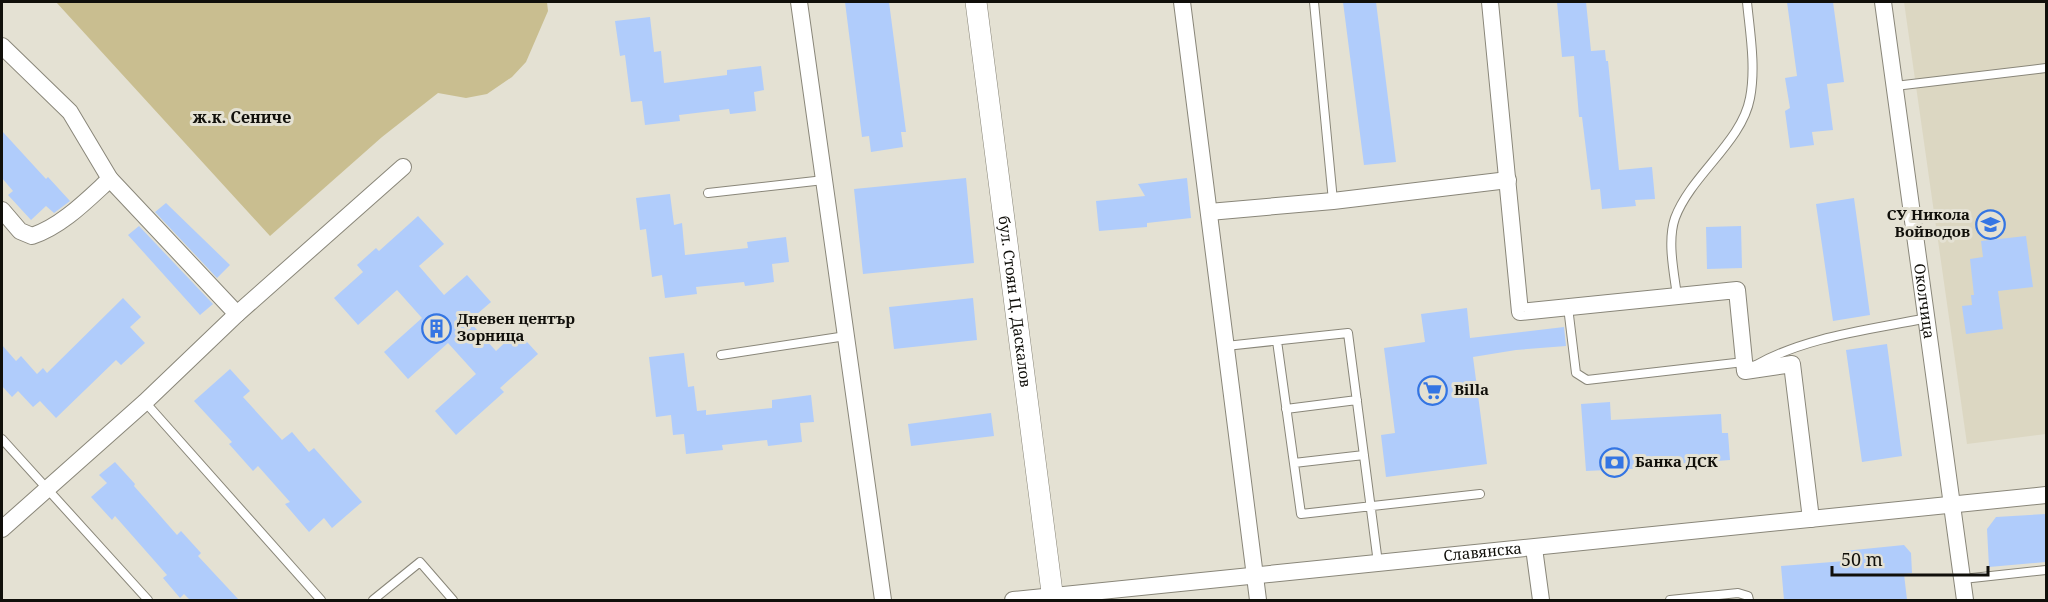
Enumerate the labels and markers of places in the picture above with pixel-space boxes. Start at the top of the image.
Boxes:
place label: СУ Никола Войводов [1887,204,1970,241]
school or university icon: СУ Никола Войводов [1975,208,2007,240]
place label: Дневен център Зорница [457,308,575,345]
building icon: Дневен център Зорница [420,312,452,344]
supermarket icon: Billa [1417,374,1449,406]
place label: Billa [1454,379,1489,399]
bank icon: Банка ДСК [1598,446,1630,478]
place label: Банка ДСК [1635,451,1718,471]

